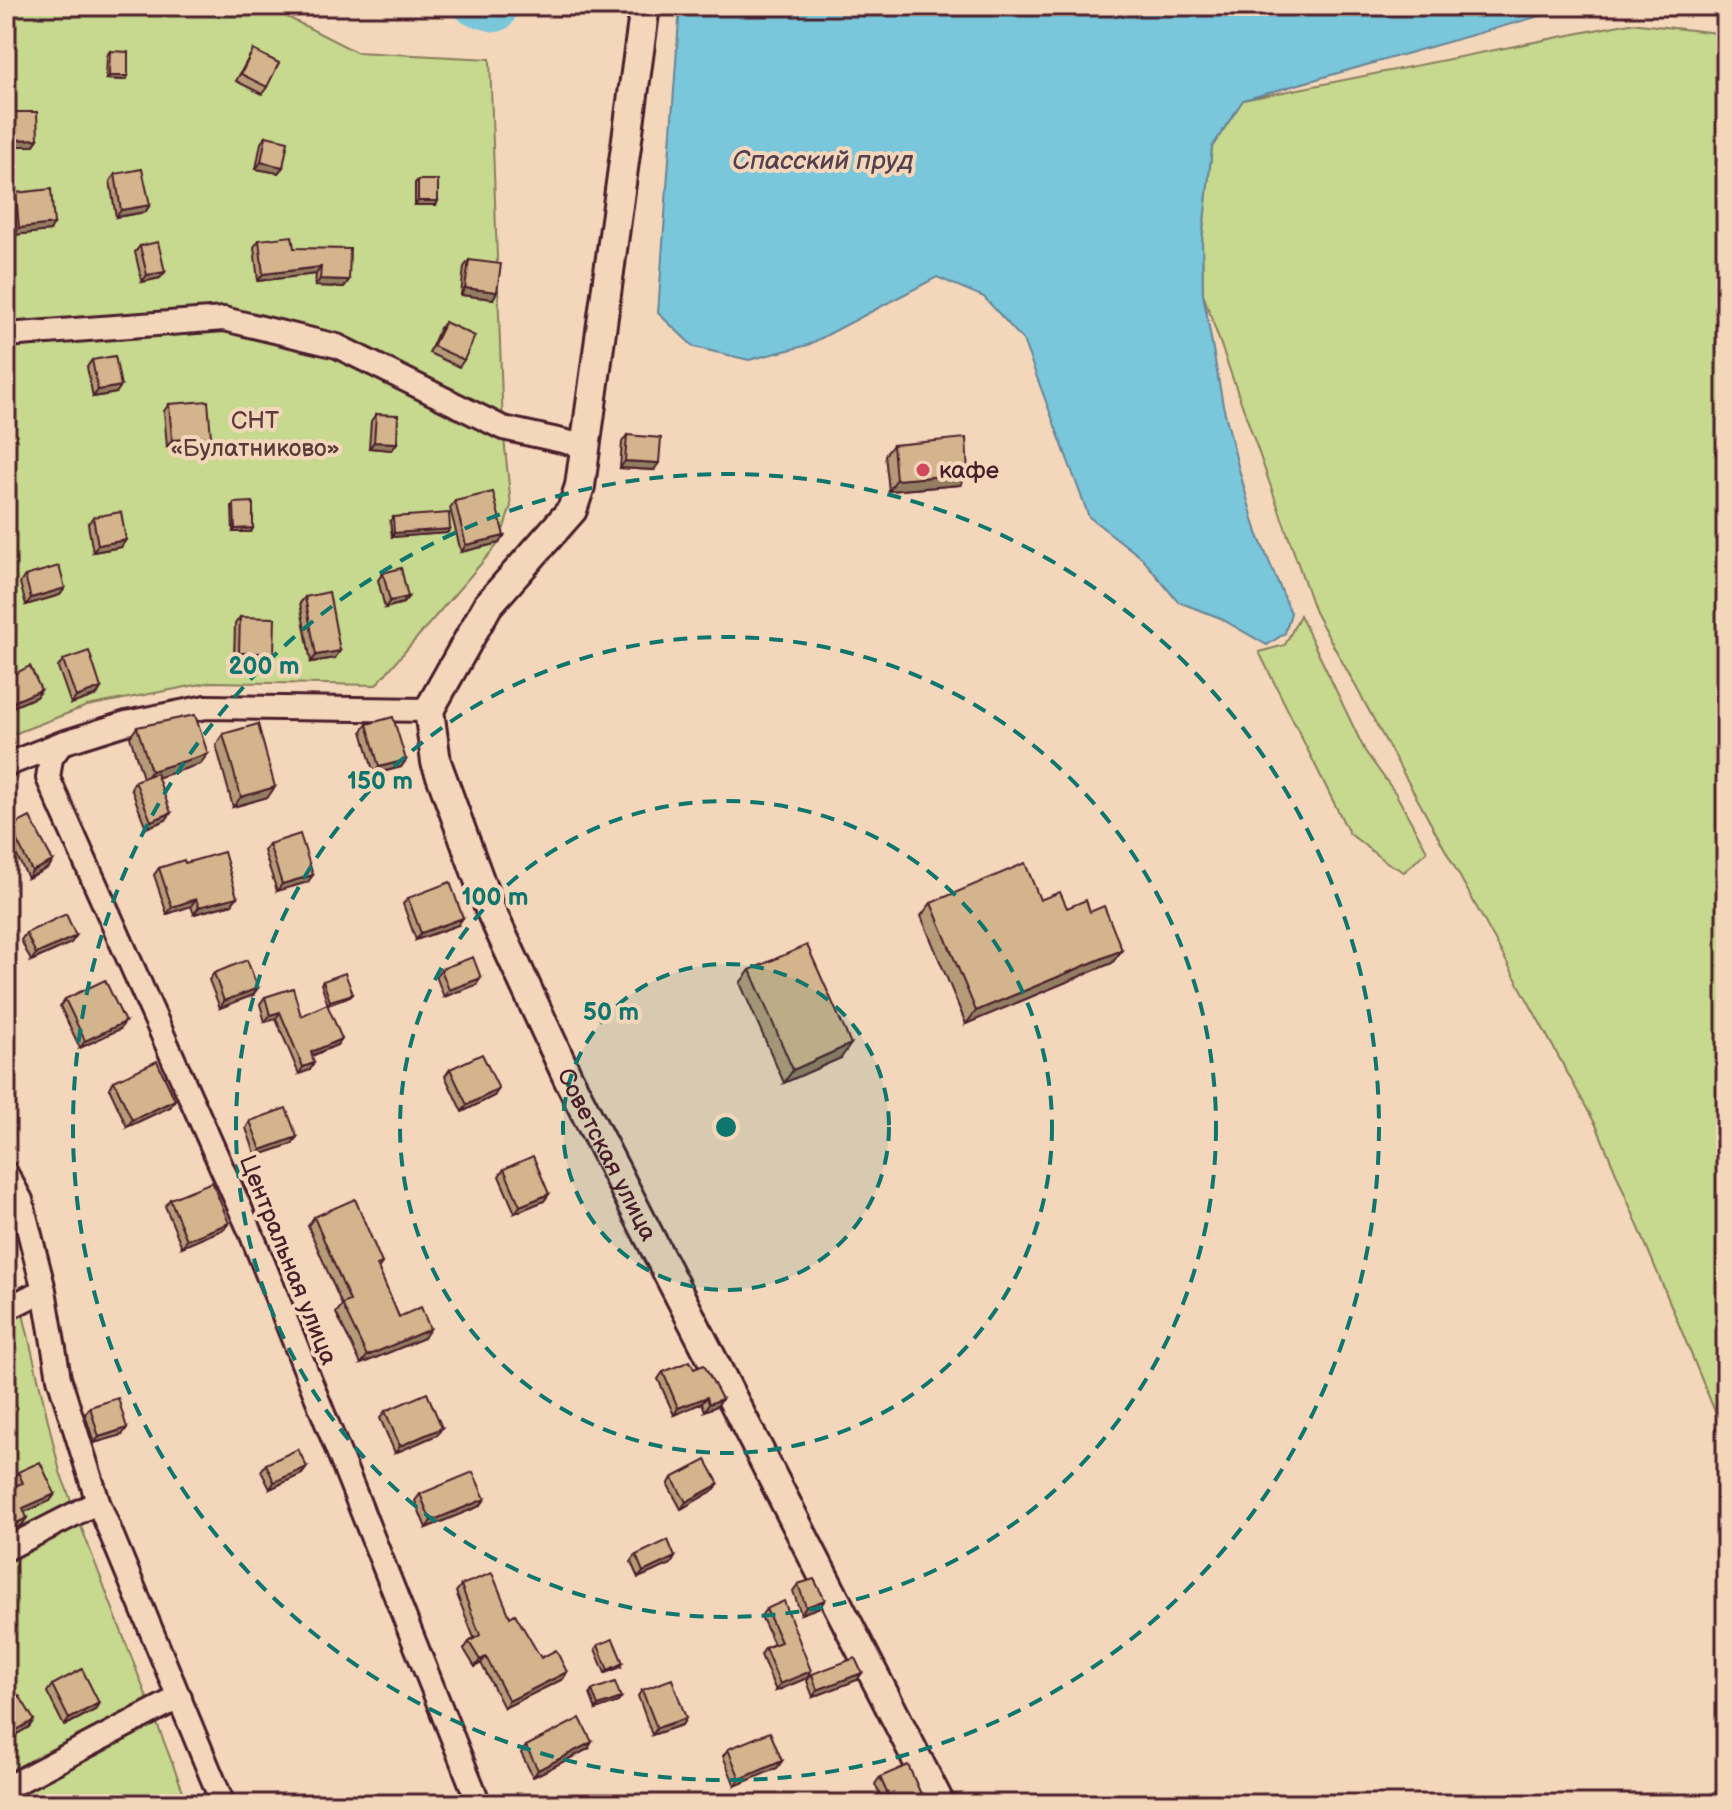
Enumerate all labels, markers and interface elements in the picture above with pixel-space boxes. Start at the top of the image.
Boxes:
water label: Спасский пруд [732,146,914,177]
park label: СНТ «Булатниково» [170,406,340,463]
place label: кафе [939,456,999,485]
marker: кафе [914,461,932,479]
text: 200 m [229,652,299,681]
text: 150 m [347,767,413,796]
text: 100 m [462,883,528,912]
text: 50 m [583,998,639,1027]
street label: Советская улица [551,1064,663,1246]
centre of rings [712,1113,740,1141]
street label: Центральная улица [233,1151,343,1369]

